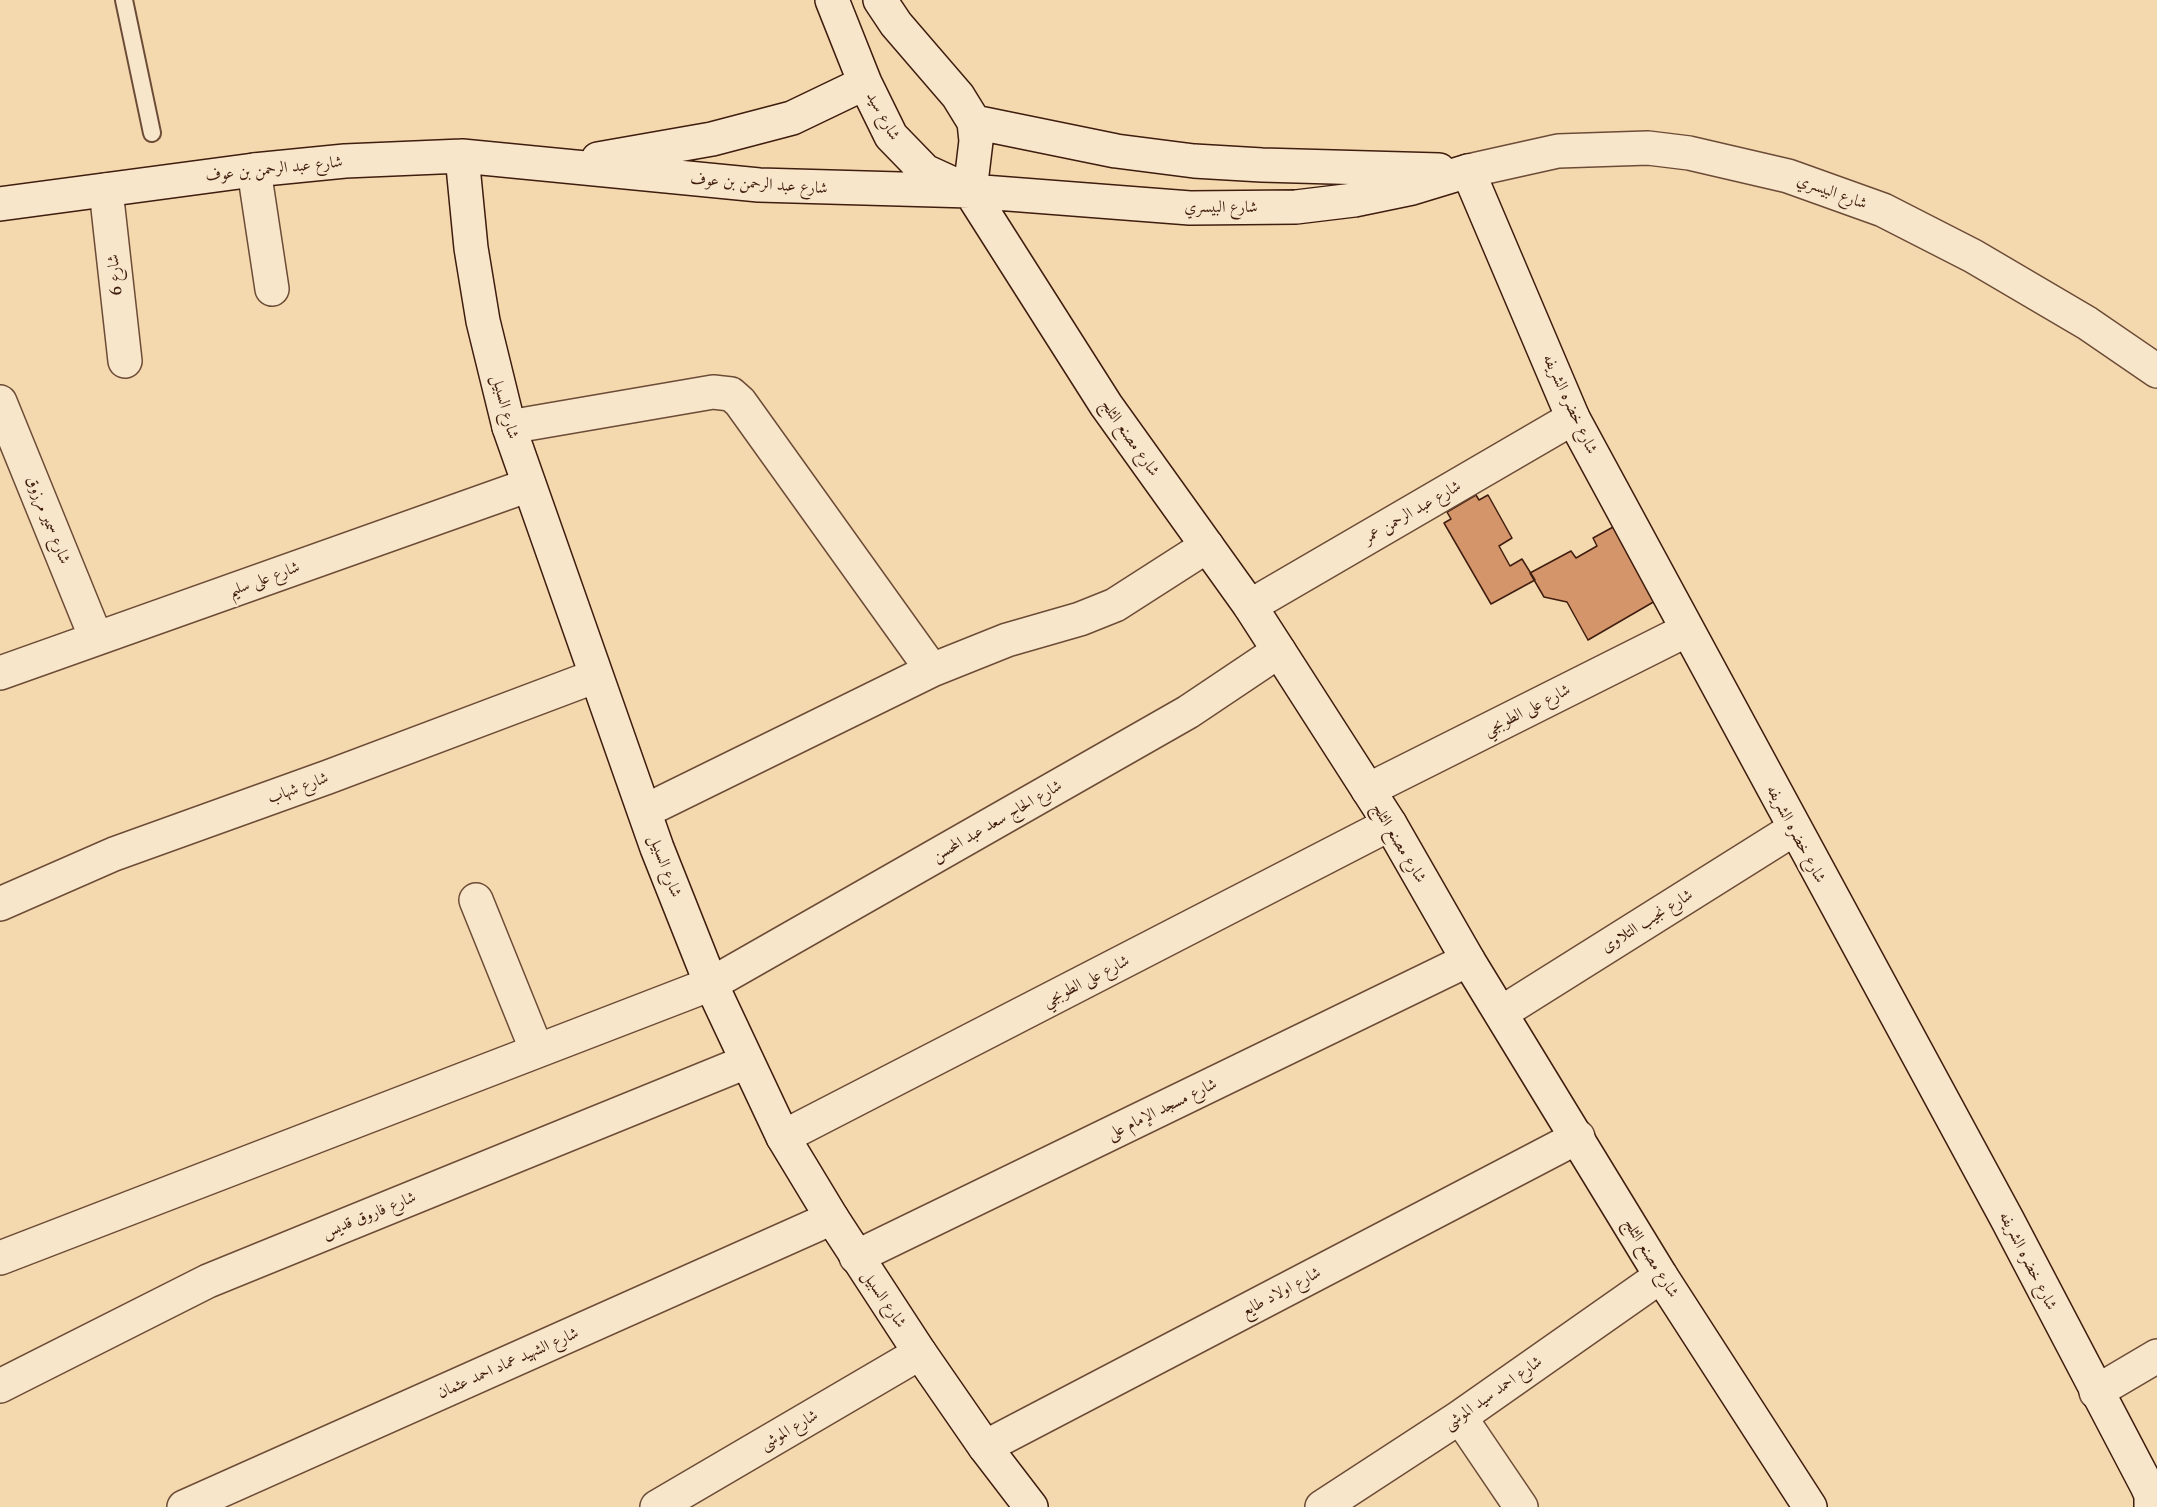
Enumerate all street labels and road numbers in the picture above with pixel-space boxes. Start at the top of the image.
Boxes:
street label: شارع سيد [862,88,904,144]
street label: شارع عبد الرحمن بن عوف [204,152,344,186]
street label: شارع عبد الرحمن بن عوف [690,170,828,198]
street label: شارع البيسري [1794,170,1870,214]
street label: شارع البيسري [1184,197,1258,217]
street label: شارع 6 [103,253,127,297]
street label: شارع خضره الشريفه [1538,351,1602,457]
street label: شارع السبيل [487,373,523,441]
street label: شارع مصنع الثلج [1096,396,1164,480]
street label: شارع سمير مرزوق [22,473,74,567]
street label: شارع عبد الرحمن عمر [1360,476,1464,548]
street label: شارع على سليم [226,557,302,601]
street label: شارع على الطوبجي [1480,680,1574,740]
street label: شارع شهاب [265,768,331,808]
street label: شارع الحاج سعد عبد المحسن [929,776,1065,866]
street label: شارع خضره الشريفه [1762,782,1830,886]
street label: شارع مصنع الثلج [1368,800,1430,886]
street label: شارع السبيل [644,832,686,900]
street label: شارع نجيب التلاوى [1598,885,1696,957]
street label: شارع على الطوبجي [1039,951,1133,1011]
street label: شارع مسجد الإمام على [1104,1074,1220,1144]
street label: شارع فاروق قديس [319,1187,419,1243]
street label: شارع خضره الشريفه [1995,1209,2061,1313]
street label: شارع مصنع الثلج [1619,1215,1683,1301]
street label: شارع اولاد طايع [1238,1263,1324,1321]
street label: شارع السبيل [858,1266,910,1332]
street label: شارع الشهيد عماد احمد عثمان [434,1323,582,1403]
street label: شارع احمد سيد الموشى [1440,1352,1546,1434]
street label: شارع الموشى [757,1406,821,1454]

